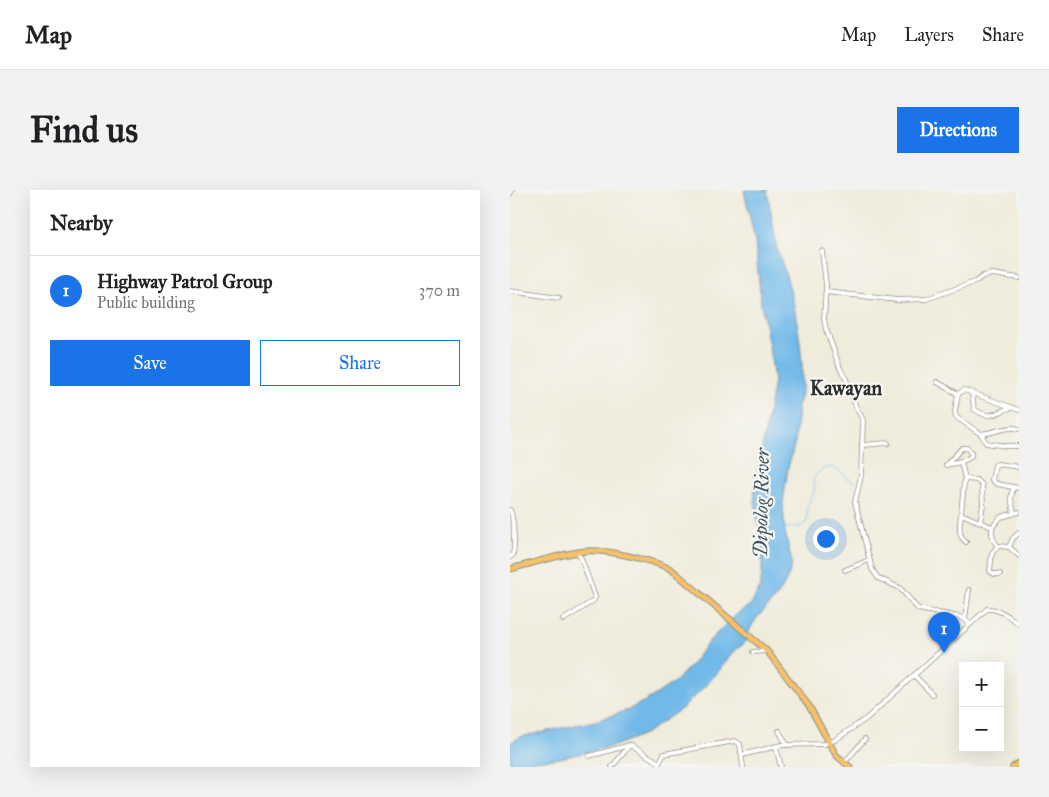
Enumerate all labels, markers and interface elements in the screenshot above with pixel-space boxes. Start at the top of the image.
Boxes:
text: Map [25,20,72,50]
text: Map [841,24,876,46]
text: Layers [904,24,954,46]
text: Share [982,24,1024,46]
button: Directions [897,107,1019,153]
text: Find us [30,109,138,152]
text: Nearby [50,210,113,236]
text: Highway Patrol Group [97,270,273,293]
text: 1 [63,281,69,300]
text: 370 m [419,281,460,300]
text: Public building [97,293,195,312]
button: Save [50,340,250,386]
button: Share [260,340,460,386]
district label: Kawayan [810,376,882,401]
water label: Dipolog River [748,446,775,558]
your location [813,526,839,552]
pin: 1 [928,612,960,653]
map controls [959,662,1004,752]
button: + [959,662,1004,707]
button: − [959,707,1004,752]

